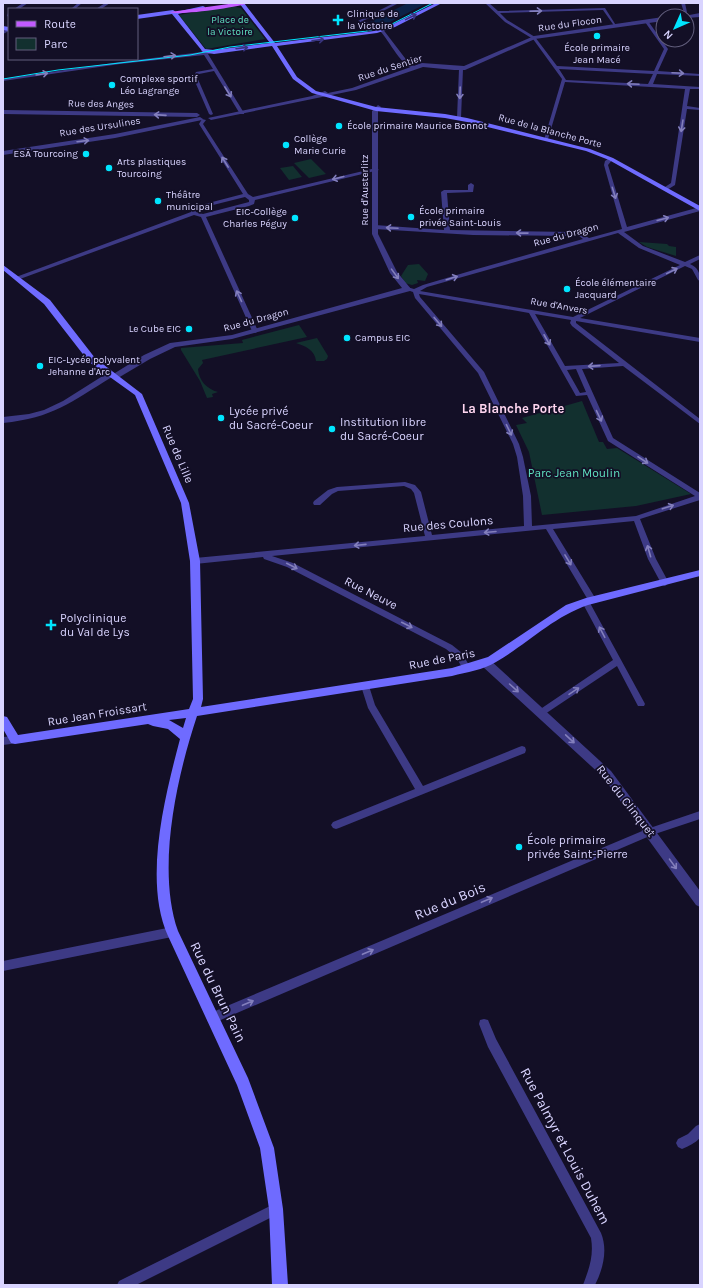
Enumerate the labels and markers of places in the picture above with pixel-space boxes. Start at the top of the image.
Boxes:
place label: Clinique de la Victoire [347,8,398,32]
marker: Clinique de la Victoire [332,14,344,26]
marker: École primaire Jean Macé [592,31,602,41]
place label: École primaire Jean Macé [564,42,630,66]
place label: Complexe sportif Léo Lagrange [120,73,198,97]
marker: Complexe sportif Léo Lagrange [107,80,117,90]
place label: École primaire Maurice Bonnot [347,120,487,132]
marker: École primaire Maurice Bonnot [334,121,344,131]
place label: Collège Marie Curie [294,133,346,157]
marker: Collège Marie Curie [281,140,291,150]
place label: ESÄ Tourcoing [14,148,78,160]
marker: ESÄ Tourcoing [81,149,91,159]
place label: Arts plastiques Tourcoing [117,156,186,180]
marker: Arts plastiques Tourcoing [104,163,114,173]
place label: Théâtre municipal [166,189,213,213]
marker: Théâtre municipal [153,196,163,206]
place label: École primaire privée Saint-Louis [419,205,501,229]
place label: EIC-Collège Charles Péguy [223,206,287,230]
marker: École primaire privée Saint-Louis [406,212,416,222]
marker: EIC-Collège Charles Péguy [290,213,300,223]
place label: École élémentaire Jacquard [575,277,656,301]
marker: École élémentaire Jacquard [562,284,572,294]
place label: Le Cube EIC [129,323,181,335]
marker: Le Cube EIC [184,324,194,334]
place label: Campus EIC [355,332,410,344]
marker: Campus EIC [342,333,352,343]
place label: EIC-Lycée polyvalent Jehanne d'Arc [48,354,140,378]
marker: EIC-Lycée polyvalent Jehanne d'Arc [35,361,45,371]
place label: Lycée privé du Sacré-Coeur [229,404,313,432]
marker: Lycée privé du Sacré-Coeur [216,413,226,423]
place label: Institution libre du Sacré-Coeur [340,415,426,443]
marker: Institution libre du Sacré-Coeur [327,424,337,434]
place label: Polyclinique du Val de Lys [60,611,130,639]
marker: Polyclinique du Val de Lys [45,619,57,631]
place label: École primaire privée Saint-Pierre [527,832,628,861]
marker: École primaire privée Saint-Pierre [514,842,524,852]

